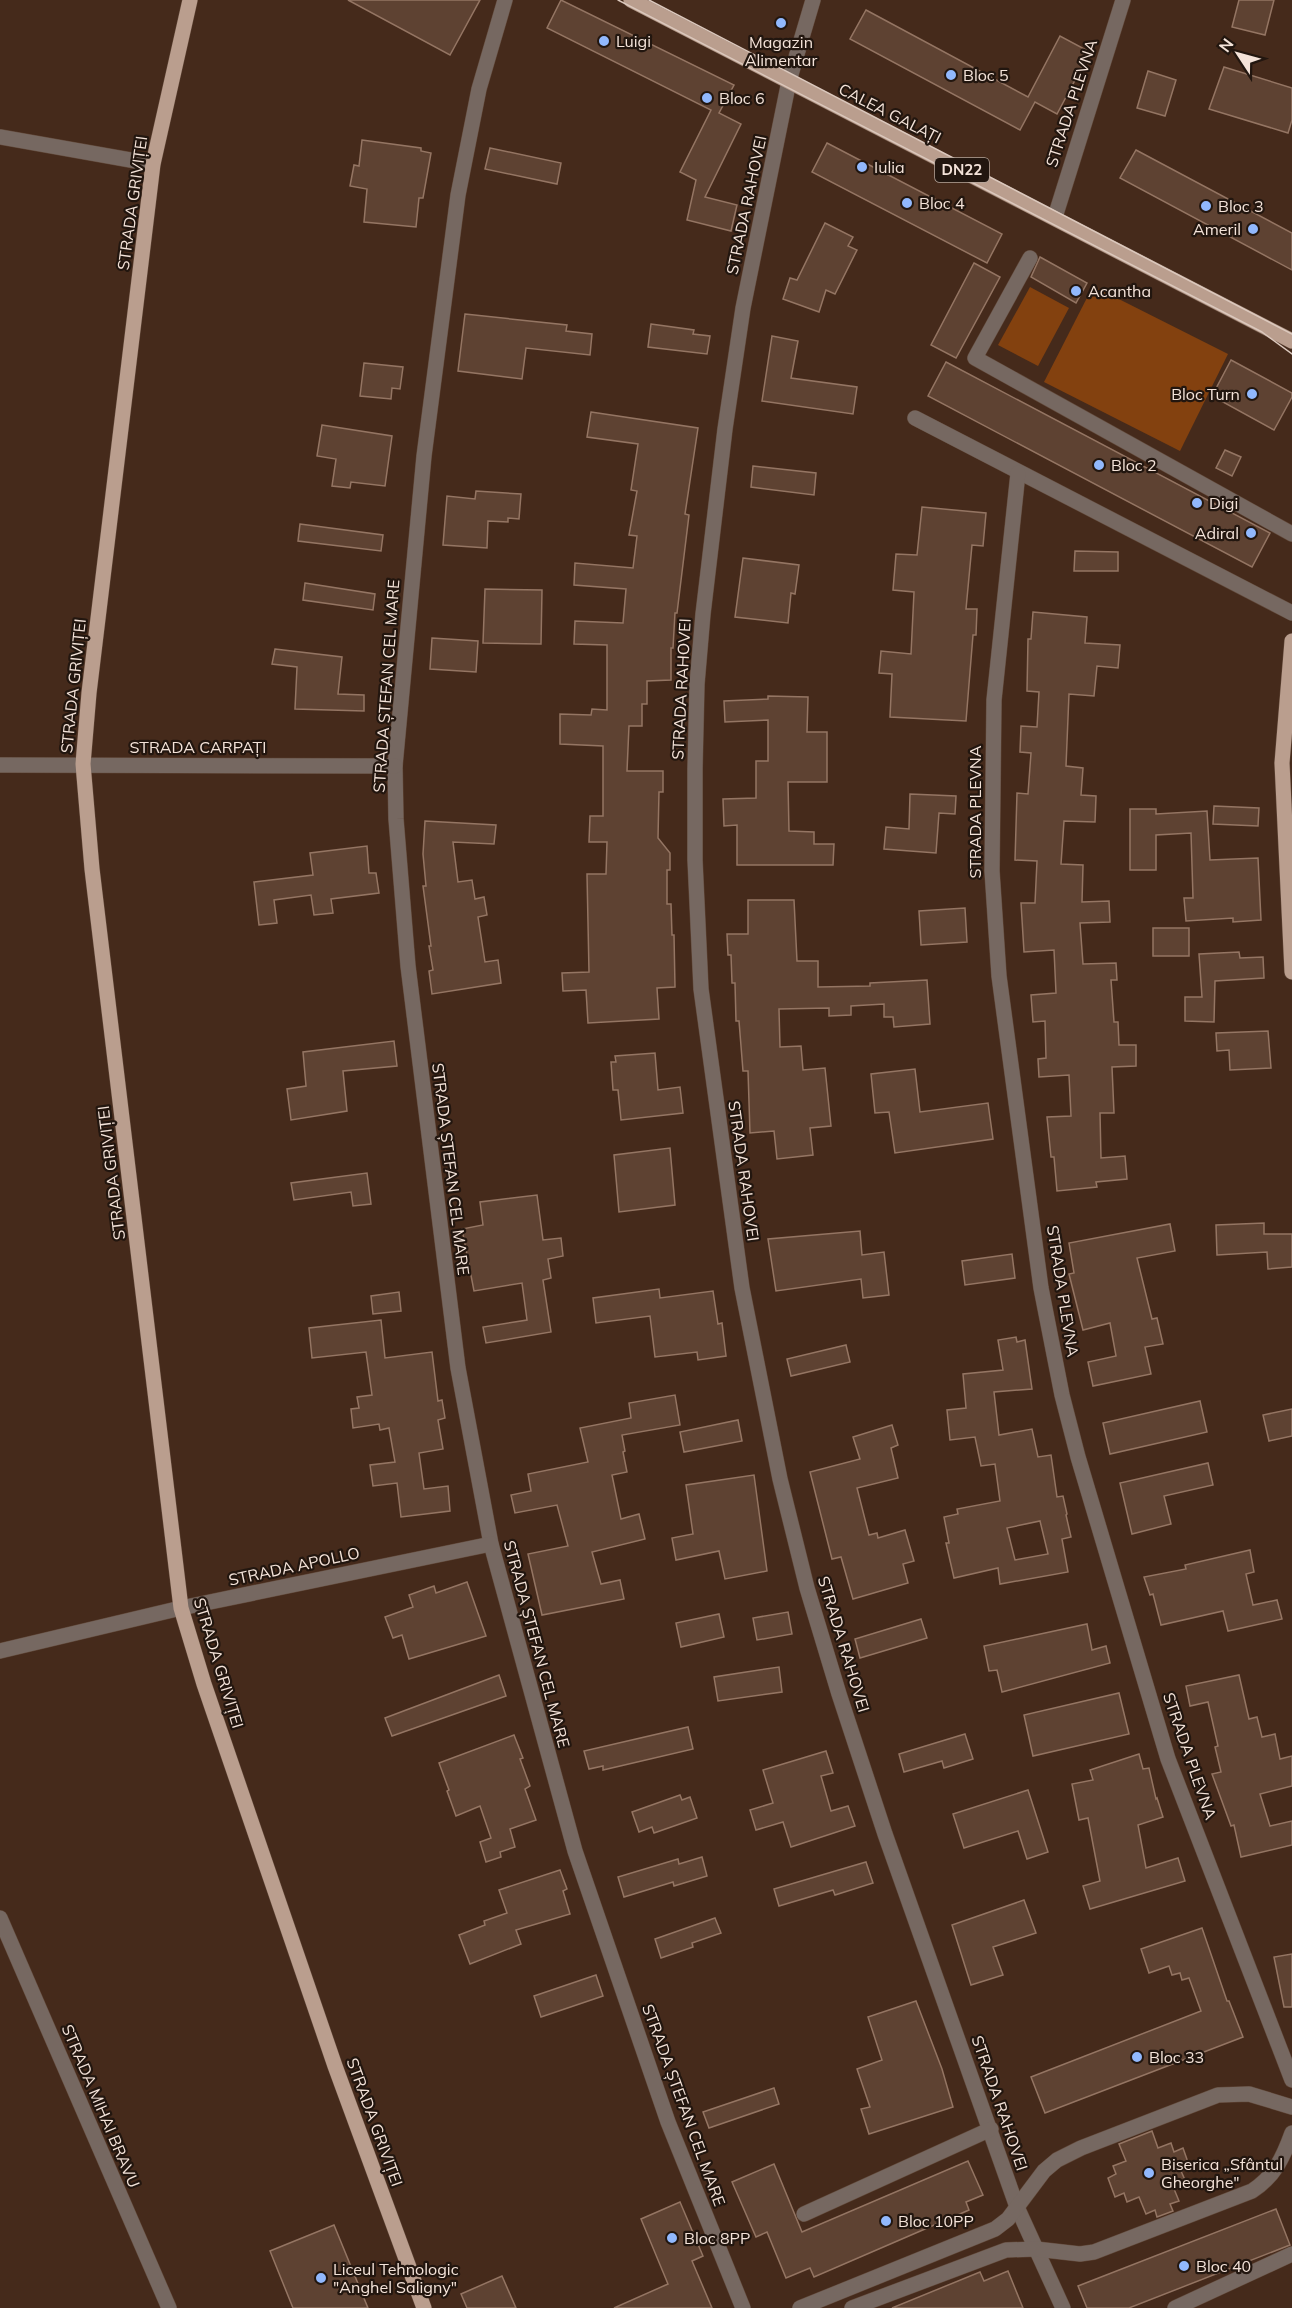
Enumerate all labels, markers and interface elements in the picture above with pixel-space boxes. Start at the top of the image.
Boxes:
marker: Magazin Alimentar [774,16,788,30]
north arrow [1208,24,1268,84]
place label: Luigi [616,31,651,51]
place label: Magazin Alimentar [745,32,817,70]
marker: Luigi [597,34,611,48]
text: N [1214,34,1238,56]
street label: STRADA PLEVNA [1041,36,1101,169]
place label: Bloc 5 [963,65,1009,85]
marker: Bloc 5 [944,68,958,82]
street label: CALEA GALAȚI [835,79,945,147]
place label: Bloc 6 [719,88,765,108]
marker: Bloc 6 [700,91,714,105]
street label: STRADA RAHOVEI [722,134,770,276]
street label: STRADA GRIVIȚEI [113,135,151,271]
place label: Iulia [874,157,905,177]
road number: DN22 [935,158,989,182]
marker: Iulia [855,160,869,174]
place label: Bloc 4 [919,193,965,213]
marker: Bloc 4 [900,196,914,210]
place label: Bloc 3 [1218,196,1264,216]
marker: Bloc 3 [1199,199,1213,213]
place label: Ameril [1193,219,1241,239]
marker: Ameril [1246,222,1260,236]
place label: Acantha [1088,281,1151,301]
marker: Acantha [1069,284,1083,298]
place label: Bloc Turn [1171,384,1240,404]
marker: Bloc Turn [1245,387,1259,401]
place label: Bloc 2 [1111,455,1157,475]
marker: Bloc 2 [1092,458,1106,472]
place label: Digi [1209,493,1238,513]
marker: Digi [1190,496,1204,510]
place label: Adiral [1195,523,1239,543]
marker: Adiral [1244,526,1258,540]
street label: STRADA ȘTEFAN CEL MARE [369,579,403,793]
street label: STRADA GRIVIȚEI [56,618,90,754]
street label: STRADA RAHOVEI [667,618,695,760]
street label: STRADA CARPAȚI [130,737,266,757]
street label: STRADA PLEVNA [965,745,985,879]
street label: STRADA ȘTEFAN CEL MARE [428,1062,474,1276]
street label: STRADA RAHOVEI [724,1100,764,1242]
street label: STRADA GRIVIȚEI [93,1105,129,1241]
street label: STRADA PLEVNA [1043,1224,1083,1358]
street label: STRADA ȘTEFAN CEL MARE [500,1538,574,1750]
street label: STRADA APOLLO [227,1542,361,1590]
street label: STRADA RAHOVEI [814,1573,874,1715]
street label: STRADA GRIVIȚEI [190,1595,248,1731]
street label: STRADA PLEVNA [1159,1690,1221,1822]
street label: STRADA ȘTEFAN CEL MARE [638,2001,730,2209]
street label: STRADA MIHAI BRAVU [58,2021,144,2191]
street label: STRADA RAHOVEI [968,2033,1032,2173]
place label: Bloc 33 [1149,2047,1204,2067]
marker: Bloc 33 [1130,2050,1144,2064]
street label: STRADA GRIVIȚEI [342,2055,408,2189]
place label: Biserica „Sfântul Gheorghe" [1161,2154,1283,2192]
marker: Biserica „Sfântul Gheorghe" [1142,2166,1156,2180]
place label: Bloc 10PP [898,2211,974,2231]
marker: Bloc 10PP [879,2214,893,2228]
place label: Bloc 8PP [684,2228,750,2248]
marker: Bloc 8PP [665,2231,679,2245]
place label: Bloc 40 [1196,2256,1251,2276]
place label: Liceul Tehnologic "Anghel Saligny" [333,2259,459,2297]
marker: Bloc 40 [1177,2259,1191,2273]
marker: Liceul Tehnologic "Anghel Saligny" [314,2271,328,2285]

